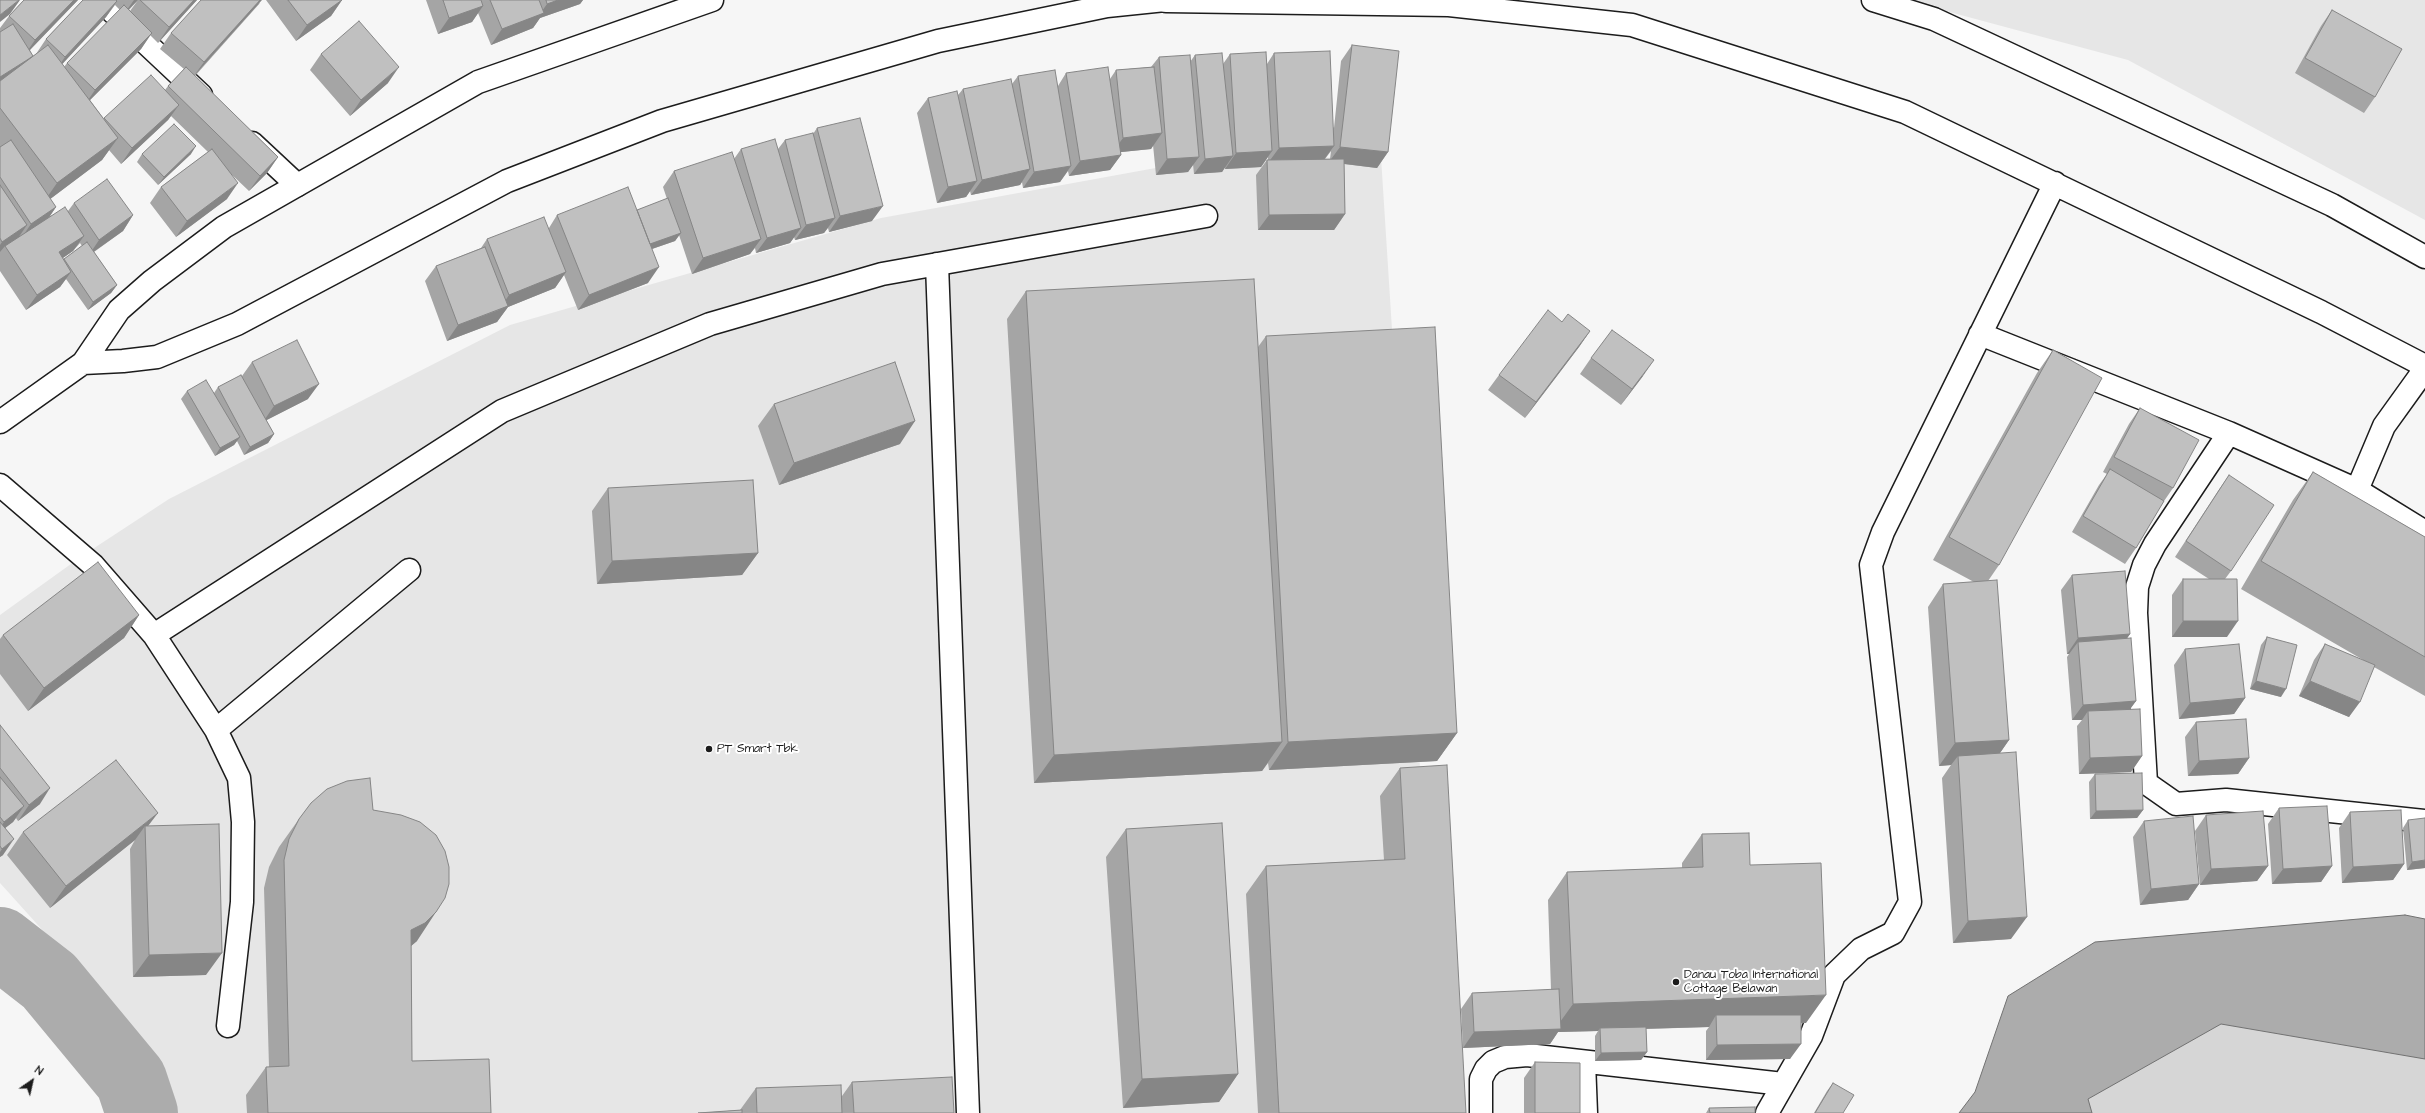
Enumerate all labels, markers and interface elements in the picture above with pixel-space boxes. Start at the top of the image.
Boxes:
place label: PT Smart Tbk [717,742,798,756]
marker: PT Smart Tbk [704,744,714,754]
place label: Danau Toba International Cottage Belawan [1684,968,1818,996]
marker: Danau Toba International Cottage Belawan [1671,977,1681,987]
north arrow [12,1061,52,1101]
text: N [32,1062,46,1079]

